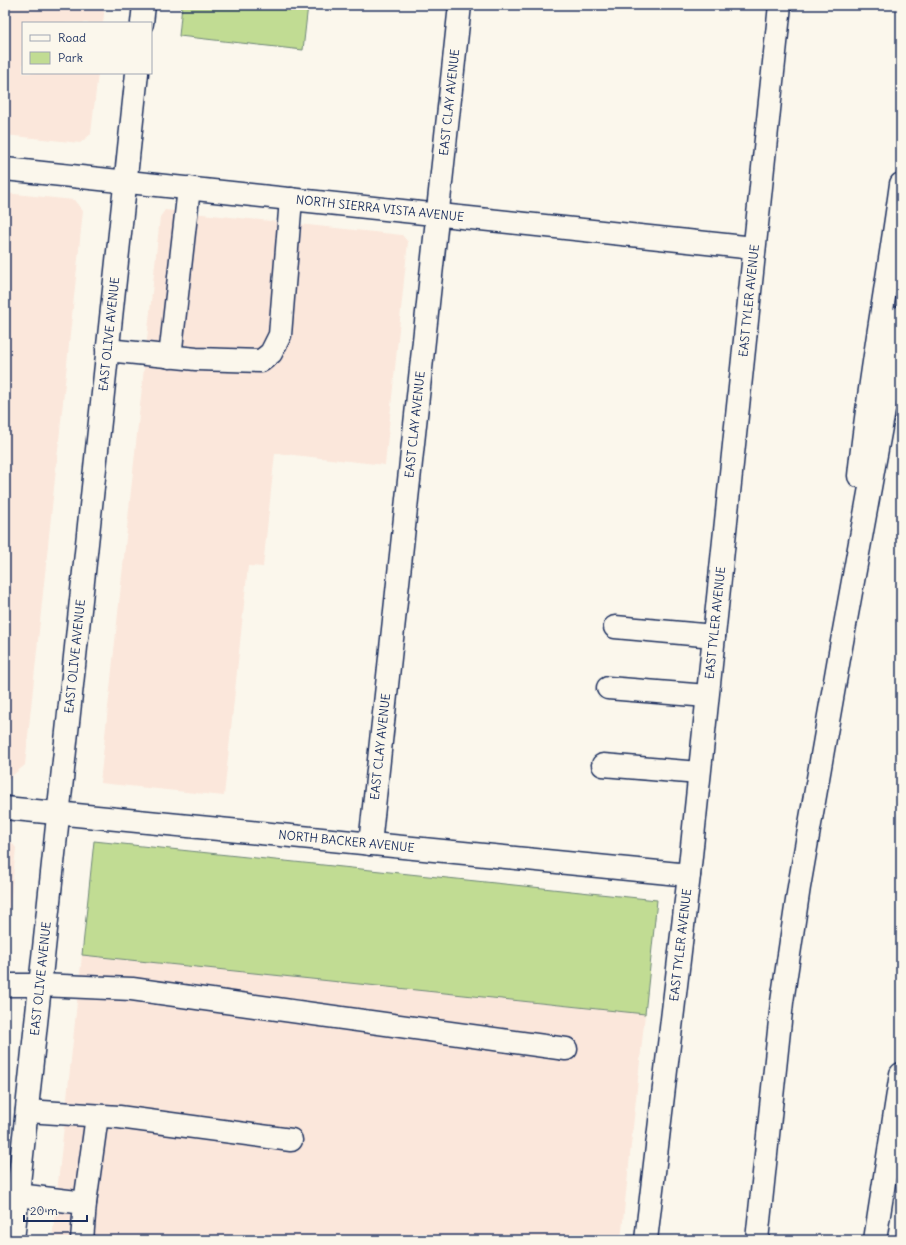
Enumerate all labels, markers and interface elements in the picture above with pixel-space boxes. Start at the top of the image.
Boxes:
legend [22,22,152,74]
text: Road [58,30,86,45]
street label: EAST CLAY AVENUE [436,48,462,156]
text: Park [58,50,83,65]
street label: NORTH SIERRA VISTA AVENUE [295,192,465,224]
street label: EAST TYLER AVENUE [735,244,762,358]
street label: EAST OLIVE AVENUE [95,276,122,392]
street label: EAST CLAY AVENUE [401,370,428,478]
street label: EAST TYLER AVENUE [702,566,728,680]
street label: EAST OLIVE AVENUE [61,598,88,714]
street label: EAST CLAY AVENUE [367,692,393,801]
street label: NORTH BACKER AVENUE [278,827,415,855]
street label: EAST TYLER AVENUE [666,888,694,1002]
street label: EAST OLIVE AVENUE [27,921,54,1036]
scale bar [24,1197,87,1223]
text: 20 m [30,1203,58,1218]

